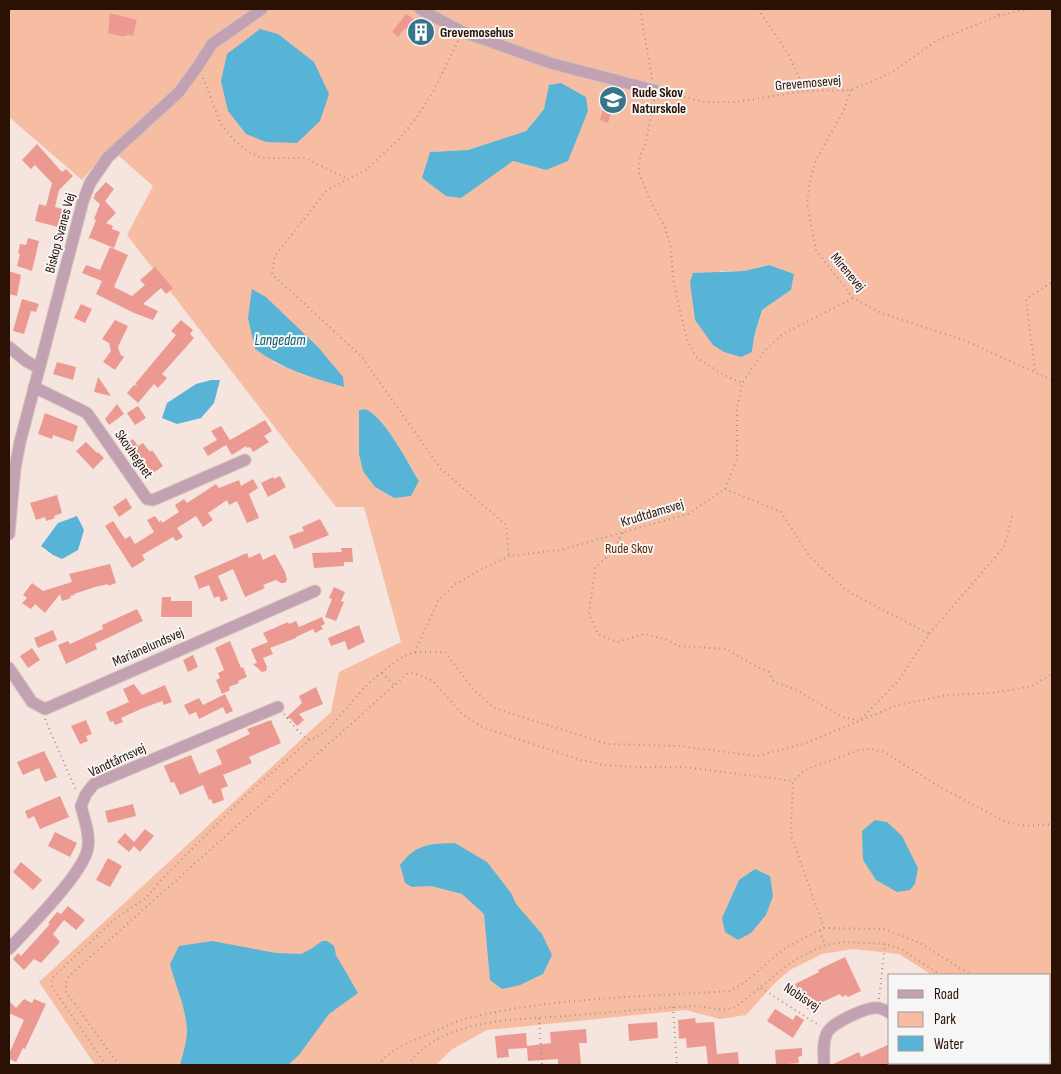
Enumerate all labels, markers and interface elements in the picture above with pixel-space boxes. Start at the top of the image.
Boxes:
building icon: Grevemosehus [406,17,436,47]
place label: Grevemosehus [440,24,514,41]
street label: Grevemosevej [774,72,842,94]
place label: Rude Skov Naturskole [632,84,686,117]
school or university icon: Rude Skov Naturskole [598,85,628,115]
street label: Biskop Svanes Vej [41,191,79,275]
street label: Mirenevej [827,249,869,295]
water label: Langedam [254,331,306,350]
street label: Skovhegnet [111,426,157,482]
street label: Krudtdamsvej [619,495,685,531]
park label: Rude Skov [605,540,654,557]
street label: Marianelundsvej [110,624,186,670]
street label: Vandtårnsvej [86,739,148,781]
legend [888,974,1051,1064]
street label: Nobisvej [781,979,823,1015]
text: Road [934,985,959,1004]
text: Park [934,1010,956,1029]
text: Water [934,1035,965,1054]

